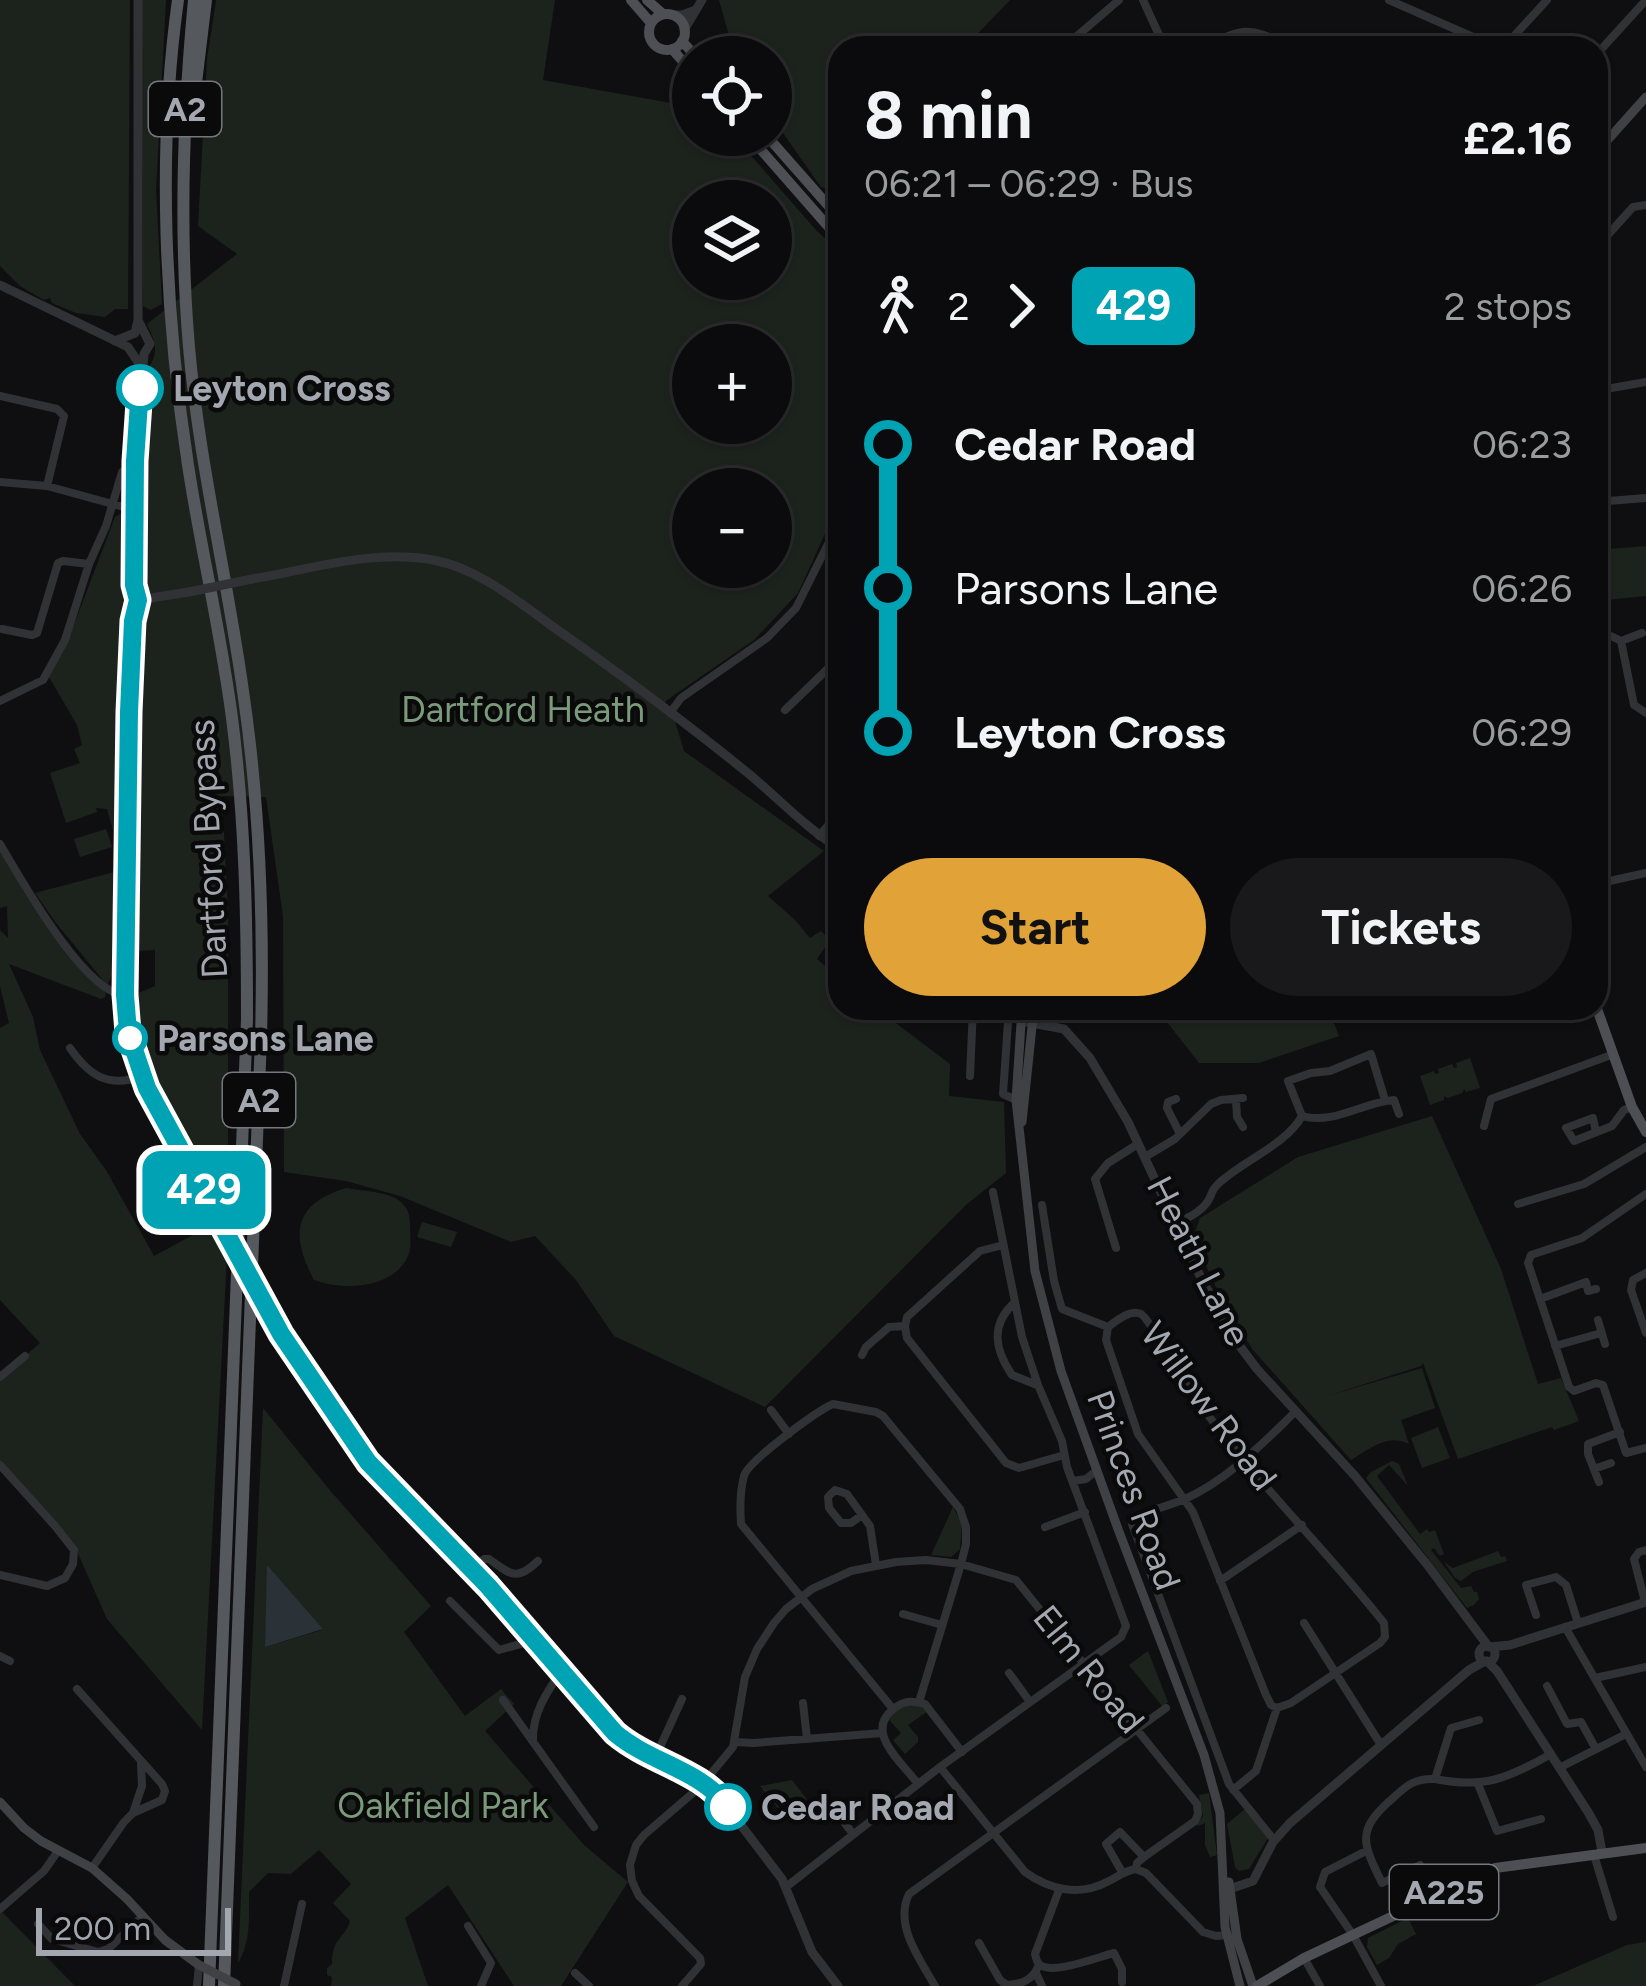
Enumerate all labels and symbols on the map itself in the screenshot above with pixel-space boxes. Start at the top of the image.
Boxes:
road number: A2 [149,82,221,136]
marker: Leyton Cross [118,366,162,410]
place label: Leyton Cross [173,367,391,410]
park label: Dartford Heath [401,688,645,731]
street label: Dartford Bypass [180,718,236,980]
place label: Parsons Lane [157,1017,374,1060]
marker: Parsons Lane [114,1022,146,1054]
road number: A2 [223,1073,295,1127]
line badge: 429 [135,1151,273,1229]
street label: Heath Lane [1138,1169,1260,1353]
street label: Willow Road [1132,1314,1286,1498]
street label: Princes Road [1078,1384,1190,1596]
street label: Elm Road [1025,1597,1153,1741]
park label: Oakfield Park [337,1784,549,1827]
marker: Cedar Road [706,1785,750,1829]
place label: Cedar Road [761,1786,955,1829]
road number: A225 [1390,1865,1498,1919]
scale bar [36,1902,231,1955]

